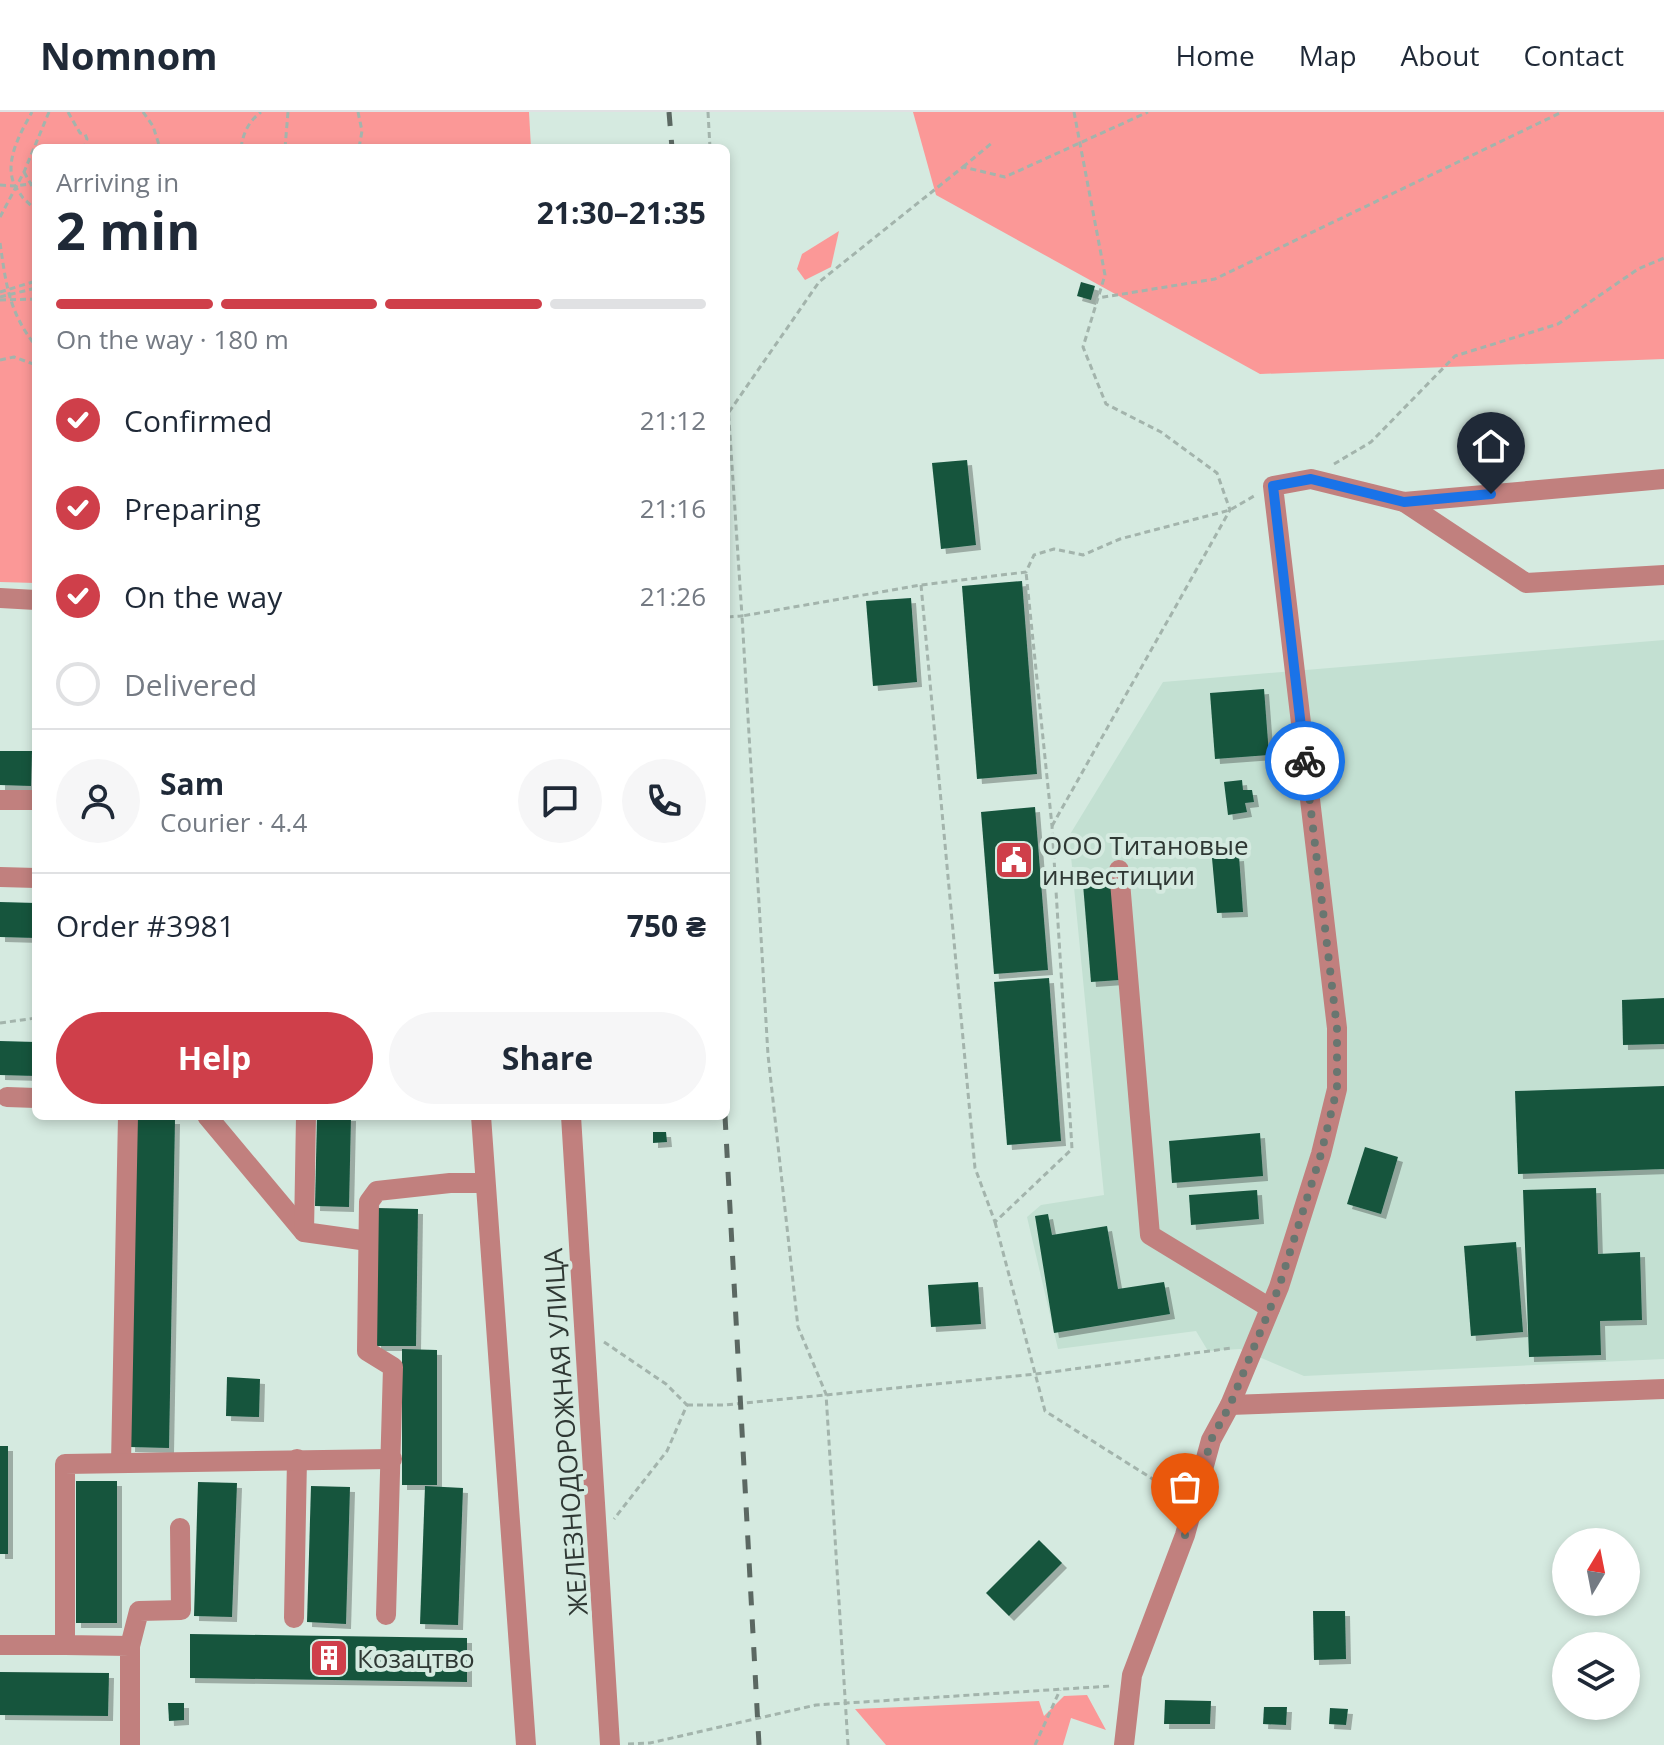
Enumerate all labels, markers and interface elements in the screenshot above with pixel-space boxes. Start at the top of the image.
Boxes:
text: Nomnom [40,29,218,81]
text: Home [1176,36,1255,74]
text: Map [1299,36,1357,74]
text: About [1401,36,1479,74]
text: Contact [1523,36,1624,74]
text: Arriving in [56,164,179,200]
text: 21:30–21:35 [537,192,706,233]
text: 2 min [56,194,200,265]
text: On the way · 180 m [56,321,289,357]
icon: check [56,398,100,442]
text: Confirmed [124,400,272,441]
text: 21:12 [640,402,706,438]
pin [1457,412,1525,494]
icon: home [1469,424,1513,468]
icon: check [56,486,100,530]
text: Preparing [124,488,261,529]
text: 21:16 [640,490,706,526]
icon: check [56,574,100,618]
text: On the way [124,576,282,617]
text: 21:26 [640,578,706,614]
text: Delivered [124,664,257,705]
courier [1265,721,1345,801]
icon: bike [1283,739,1327,783]
button: person [56,759,140,843]
button: chat [518,759,602,843]
button: phone [622,759,706,843]
text: Sam [160,763,224,804]
text: Courier · 4.4 [160,804,307,840]
place label: ООО Титановые инвестиции [1042,827,1249,893]
public building icon: ООО Титановые инвестиции [993,839,1035,881]
text: Order #3981 [56,905,235,946]
text: 750 ₴ [627,905,706,946]
button: Help [56,1012,373,1104]
button: Share [389,1012,706,1104]
street label: ЖЕЛЕЗНОДОРОЖНАЯ УЛИЦА [534,1247,596,1617]
pin [1151,1453,1219,1535]
icon: bag [1163,1465,1207,1509]
north arrow [1552,1528,1640,1616]
map controls [1552,1528,1640,1720]
button: layers [1552,1632,1640,1720]
building icon: Козацтво [308,1637,350,1679]
place label: Козацтво [357,1640,475,1676]

